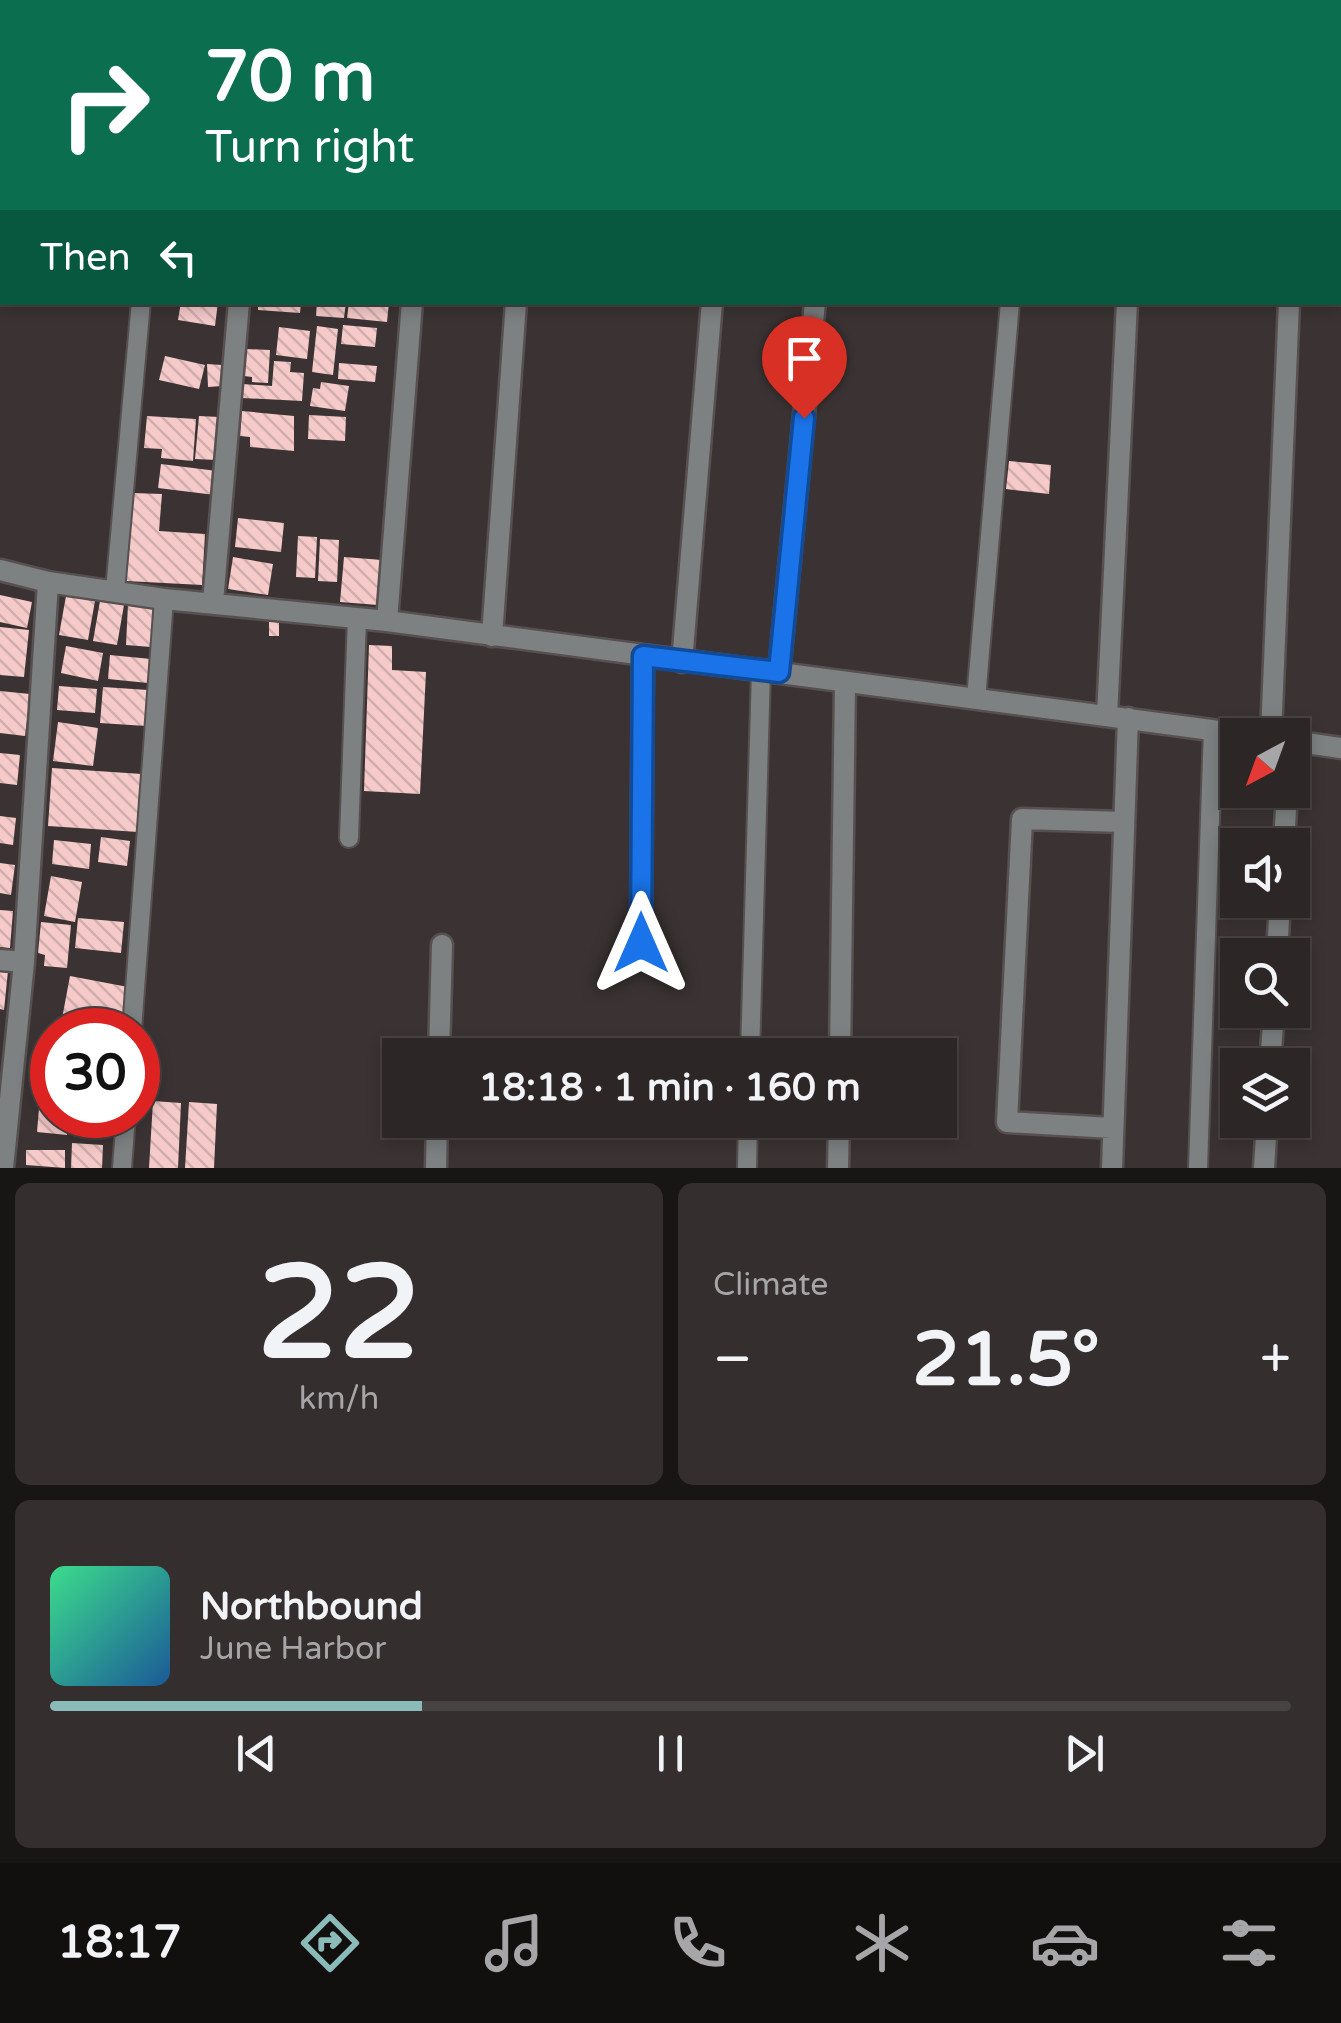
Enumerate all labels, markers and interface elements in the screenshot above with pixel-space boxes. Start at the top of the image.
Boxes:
text: 70 m [205,36,375,120]
icon: right [40,40,170,170]
text: Turn right [205,121,414,175]
icon: left [151,230,206,285]
text: Then [40,235,131,281]
pin [762,316,847,419]
icon: arrive [777,331,832,386]
north arrow [1220,718,1310,808]
map controls [1220,718,1310,1138]
button: sound [1220,828,1310,918]
position arrow [589,891,693,995]
button: search [1220,938,1310,1028]
speed limit sign: 30 [30,1008,160,1138]
button: layers [1220,1048,1310,1138]
text: 18:18 · 1 min · 160 m [478,1065,861,1111]
text: 22 [257,1237,421,1393]
text: Climate [713,1266,828,1304]
text: 21.5° [912,1315,1100,1405]
text: − [713,1327,752,1393]
text: + [1260,1327,1291,1393]
text: km/h [299,1380,379,1418]
text: Northbound [200,1584,423,1630]
text: June Harbor [200,1630,387,1668]
icon: previous [229,1726,284,1781]
icon: pause [643,1726,698,1781]
icon: next [1057,1726,1112,1781]
icon: directions [295,1908,365,1978]
icon: music [479,1908,549,1978]
icon: phone [663,1908,733,1978]
icon: climate [847,1908,917,1978]
icon: car [1030,1908,1100,1978]
icon: filters [1214,1908,1284,1978]
text: 18:17 [57,1916,182,1970]

